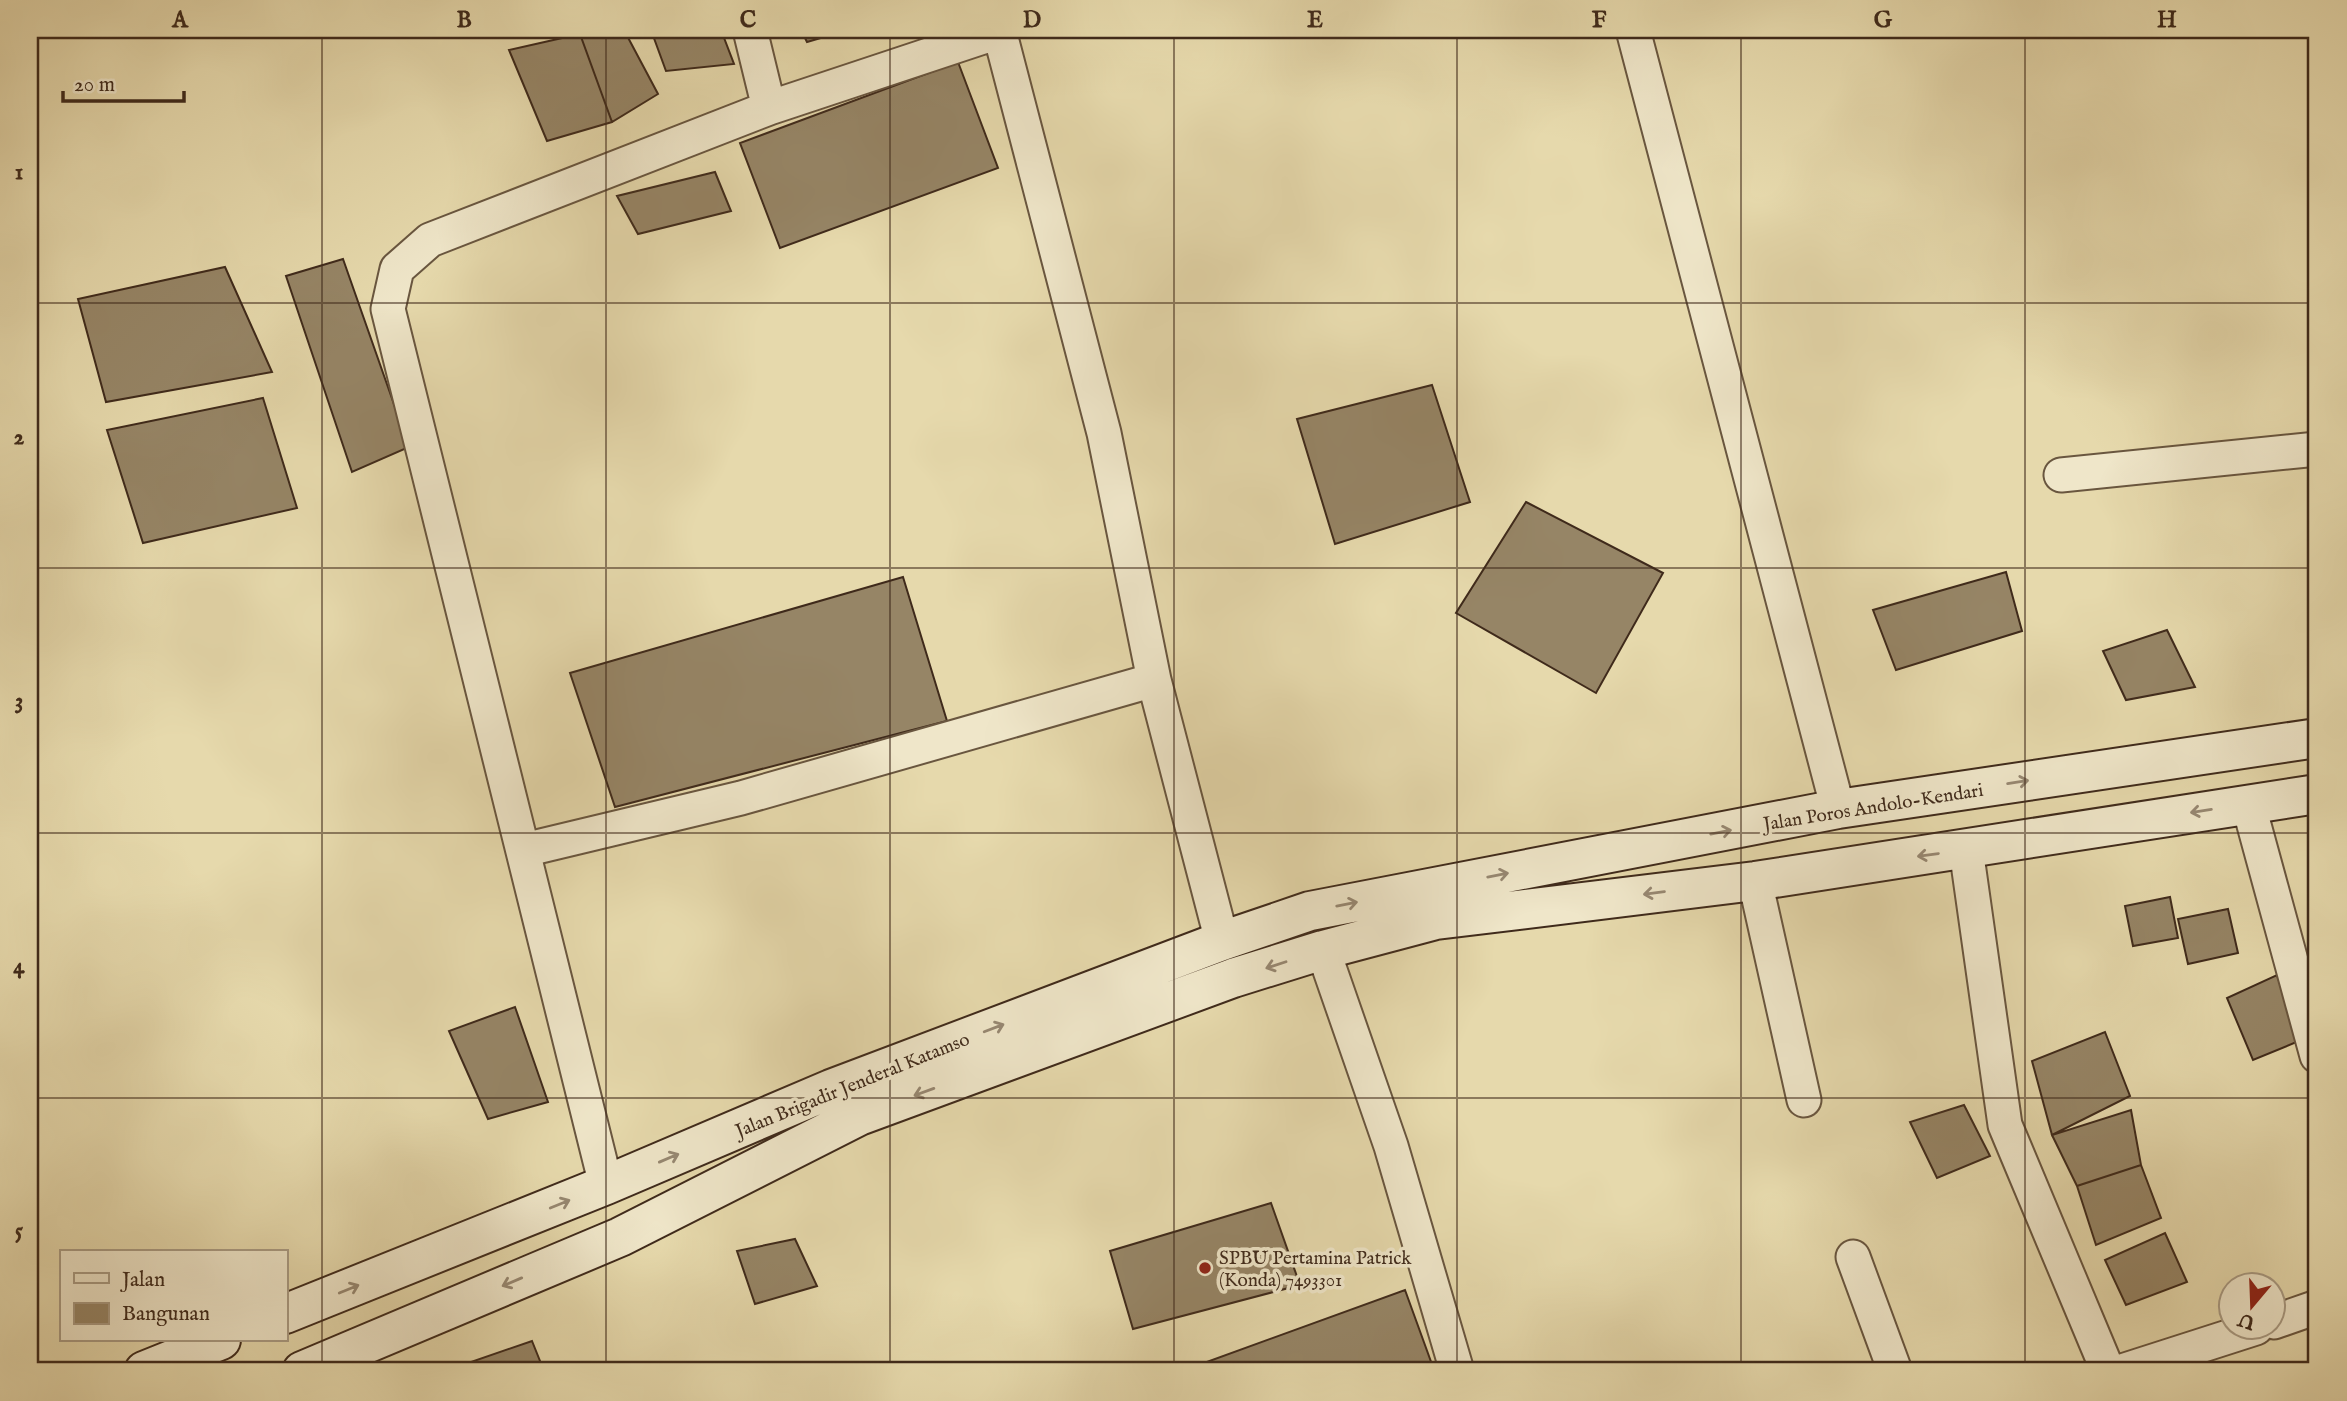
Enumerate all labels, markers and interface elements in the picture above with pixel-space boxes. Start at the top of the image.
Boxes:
text: A [171,6,189,35]
text: B [456,6,472,35]
text: C [740,6,757,35]
text: D [1023,6,1041,35]
text: E [1307,6,1323,35]
text: F [1592,6,1607,35]
text: G [1874,6,1893,35]
text: H [2157,6,2177,35]
scale bar [63,60,184,104]
text: 20 m [74,72,115,99]
text: 1 [15,158,23,187]
text: 2 [14,423,25,452]
text: 3 [15,687,23,716]
one-way arrow [2006,775,2029,788]
street label: Jalan Poros Andolo-Kendari [1760,779,1985,838]
one-way arrow [2190,805,2213,818]
one-way arrow [1709,824,1732,838]
one-way arrow [1917,849,1940,862]
one-way arrow [1486,867,1509,881]
one-way arrow [1644,886,1666,899]
one-way arrow [1335,897,1358,910]
text: 4 [13,952,25,981]
one-way arrow [1265,959,1287,972]
one-way arrow [982,1020,1004,1033]
street label: Jalan Brigadir Jenderal Katamso [730,1028,973,1145]
one-way arrow [913,1087,935,1099]
one-way arrow [658,1151,679,1164]
one-way arrow [548,1196,570,1209]
text: 5 [15,1217,24,1246]
place label: SPBU Pertamina Patrick (Konda) 7493301 [1219,1247,1412,1293]
legend [60,1250,287,1342]
marker: SPBU Pertamina Patrick (Konda) 7493301 [1197,1260,1213,1276]
text: Jalan [120,1267,165,1294]
north arrow [2218,1272,2288,1342]
one-way arrow [501,1277,523,1290]
one-way arrow [337,1281,359,1294]
text: Bangunan [122,1301,210,1328]
text: U [2235,1306,2260,1334]

